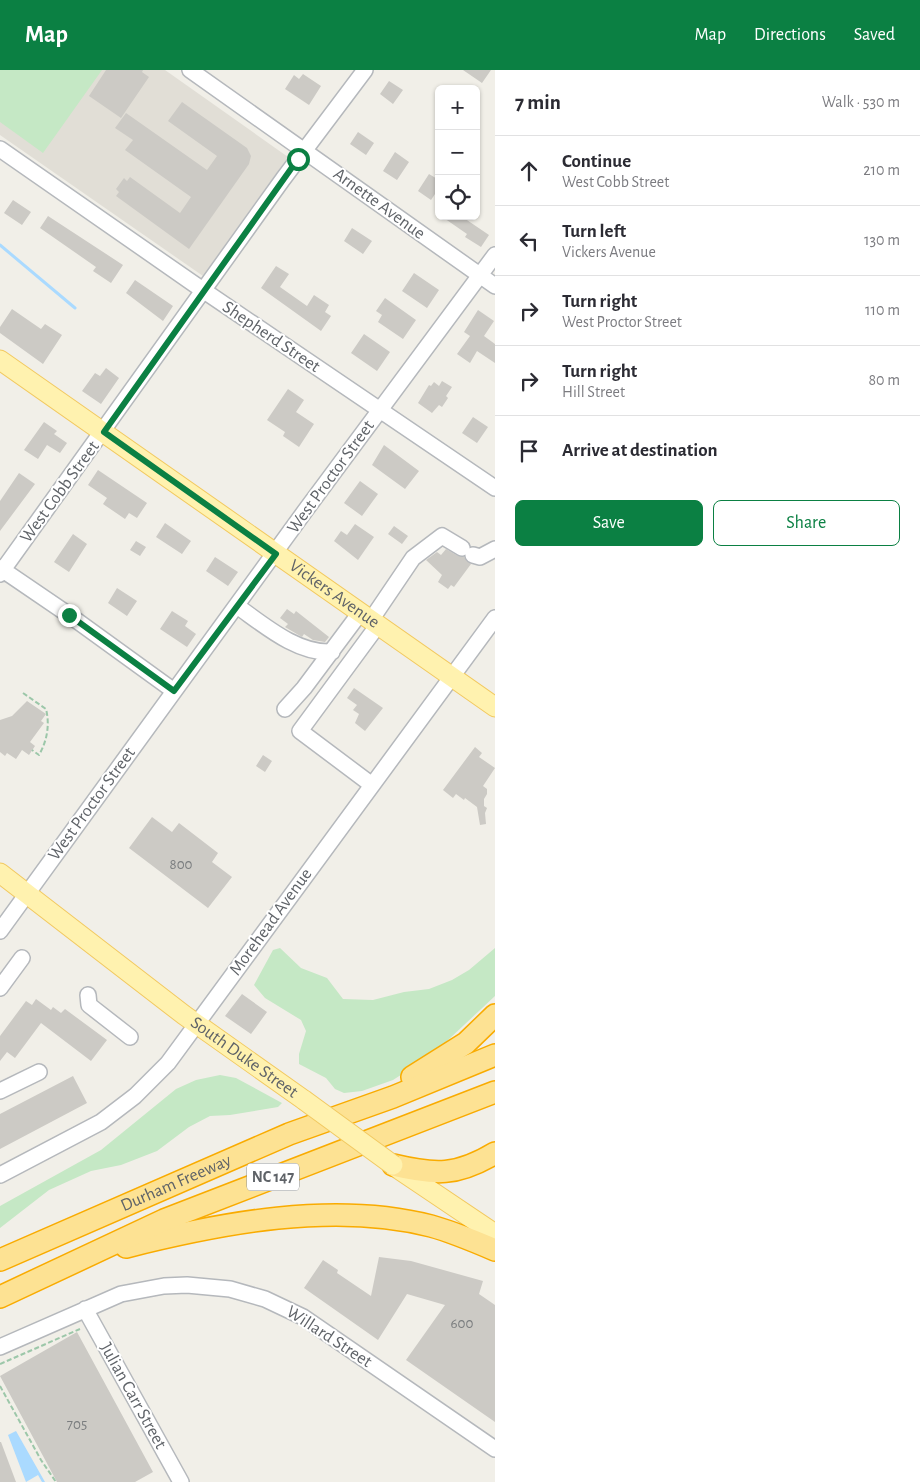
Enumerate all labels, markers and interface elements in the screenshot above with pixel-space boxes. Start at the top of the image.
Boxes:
text: Map [25,23,68,47]
text: Map [695,26,726,44]
text: Directions [754,26,826,44]
text: Saved [854,26,895,44]
map controls [435,85,480,220]
button: + [435,85,480,130]
text: 7 min [515,92,561,113]
text: Walk · 530 m [822,94,900,110]
button: − [435,130,480,175]
route start [287,148,310,171]
text: Continue [562,152,631,171]
icon: ahead [515,157,543,185]
text: 210 m [863,162,900,178]
street label: Arnette Avenue [330,165,428,243]
text: West Cobb Street [562,174,669,190]
button: locate [435,175,480,220]
text: Turn left [562,222,626,241]
icon: left [515,227,543,255]
text: 130 m [864,232,900,248]
text: Vickers Avenue [562,244,656,260]
text: Turn right [562,292,637,311]
icon: right [515,297,543,325]
street label: Shepherd Street [219,298,323,376]
text: 110 m [865,302,900,318]
text: West Proctor Street [562,314,682,330]
text: Turn right [562,362,637,381]
icon: right [515,367,543,395]
text: 80 m [869,372,900,388]
text: Hill Street [562,384,625,400]
street label: West Proctor Street [284,417,378,537]
icon: arrive [515,437,543,465]
street label: West Cobb Street [17,438,103,546]
text: Arrive at destination [562,441,718,460]
button: Save [515,500,703,546]
button: Share [713,500,900,546]
street label: Vickers Avenue [286,556,383,632]
route end [58,604,81,627]
street label: West Proctor Street [45,744,139,864]
house number: 800 [170,857,193,872]
street label: Morehead Avenue [226,865,316,979]
street label: South Duke Street [187,1014,301,1102]
street label: Durham Freeway [118,1151,234,1215]
road number: NC 147 [247,1164,299,1190]
street label: Willard Street [283,1303,375,1371]
house number: 600 [451,1316,474,1331]
street label: Julian Carr Street [96,1340,170,1452]
house number: 705 [67,1417,87,1432]

